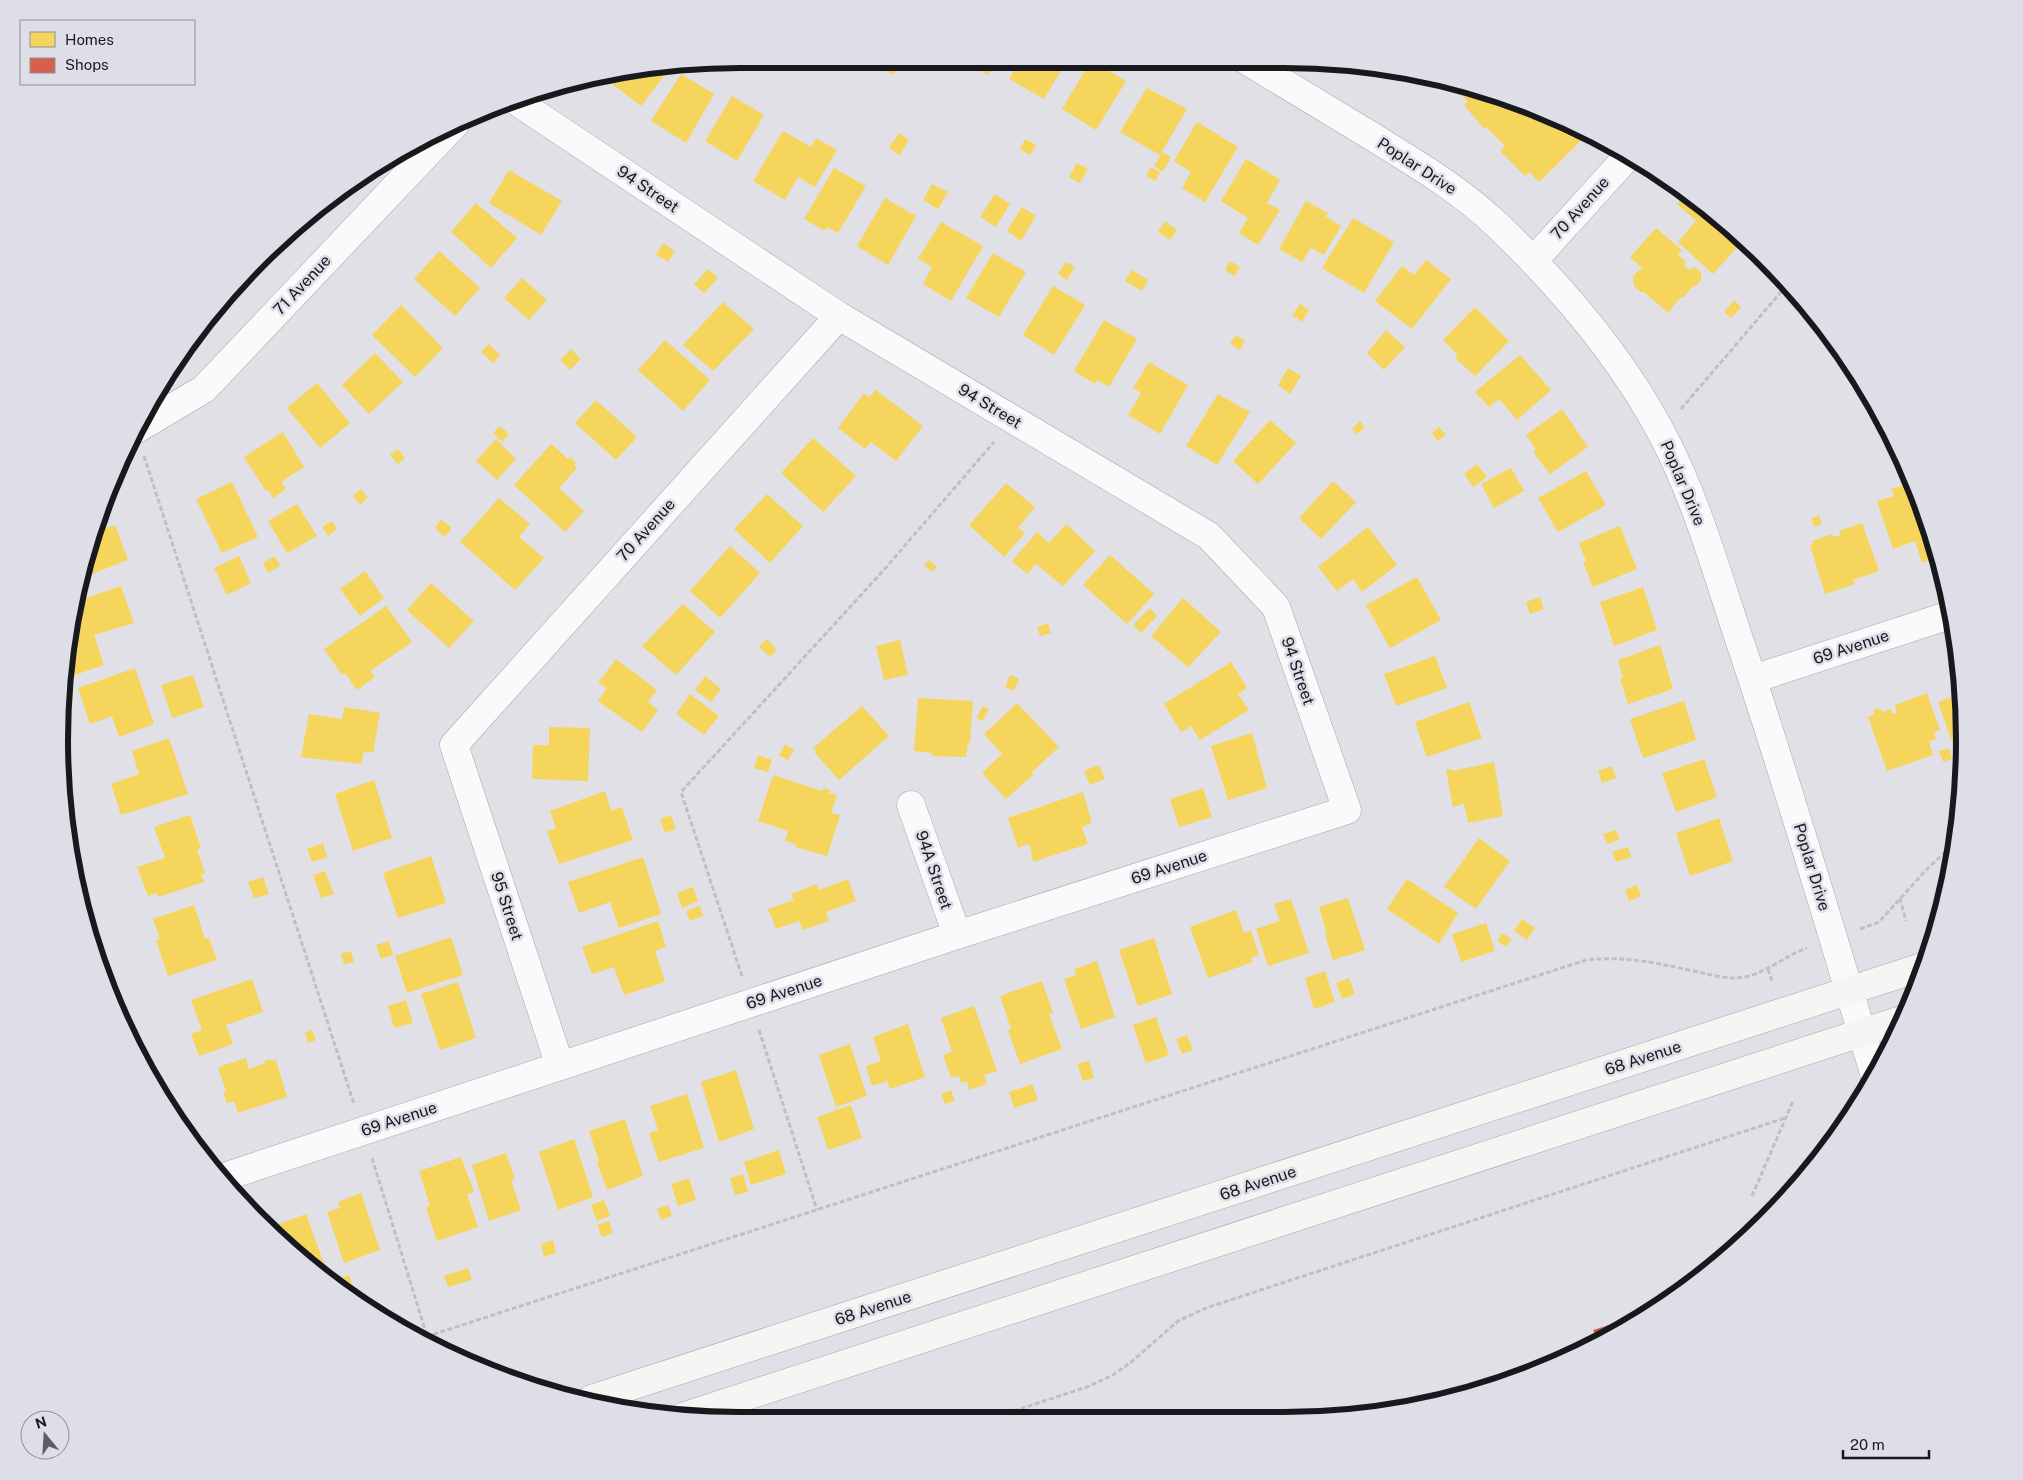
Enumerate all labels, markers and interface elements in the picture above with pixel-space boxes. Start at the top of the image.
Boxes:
legend [20,20,195,85]
text: Homes [65,31,114,48]
text: Shops [65,56,109,73]
street label: Poplar Drive [1374,133,1460,199]
street label: 94 Street [613,161,683,217]
street label: 70 Avenue [1547,173,1613,243]
street label: 71 Avenue [269,251,335,319]
street label: 94 Street [955,380,1025,432]
street label: Poplar Drive [1657,438,1709,528]
street label: 70 Avenue [613,495,679,565]
street label: 69 Avenue [1811,626,1891,668]
street label: 94 Street [1278,635,1318,707]
street label: Poplar Drive [1790,821,1834,913]
street label: 94A Street [912,828,956,912]
street label: 69 Avenue [1129,846,1209,888]
street label: 95 Street [487,869,527,943]
street label: 69 Avenue [744,971,824,1013]
street label: 68 Avenue [1602,1037,1684,1079]
street label: 69 Avenue [359,1098,439,1140]
street label: 68 Avenue [1217,1162,1299,1204]
street label: 68 Avenue [832,1287,914,1329]
north arrow [20,1410,70,1460]
text: N [33,1413,49,1432]
scale bar [1843,1428,1929,1460]
text: 20 m [1850,1436,1885,1453]

